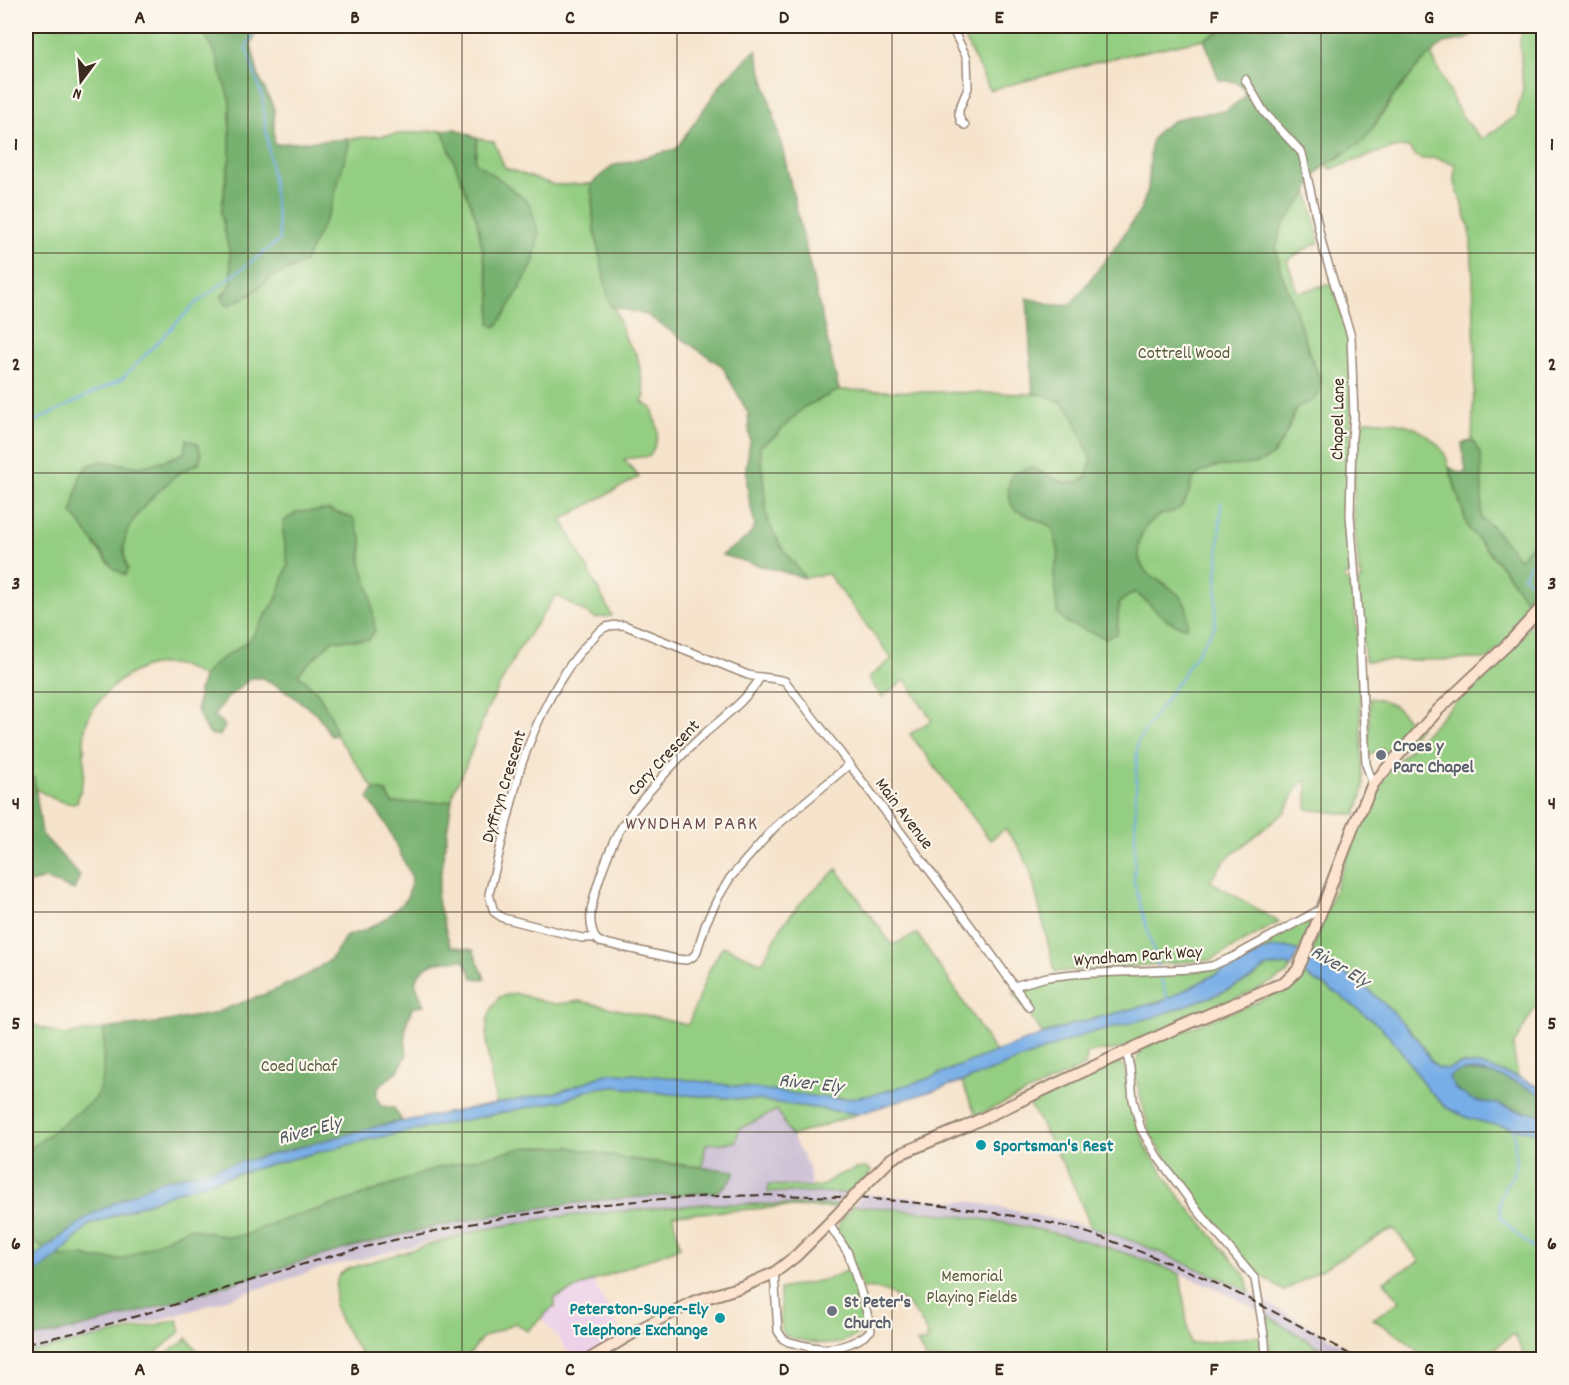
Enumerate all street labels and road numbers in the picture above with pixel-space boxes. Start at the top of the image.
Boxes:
street label: Chapel Lane [1326,378,1353,460]
street label: Cory Crescent [623,715,707,802]
street label: Dyffryn Crescent [476,727,534,846]
street label: Main Avenue [868,773,938,856]
street label: Wyndham Park Way [1073,940,1204,974]

